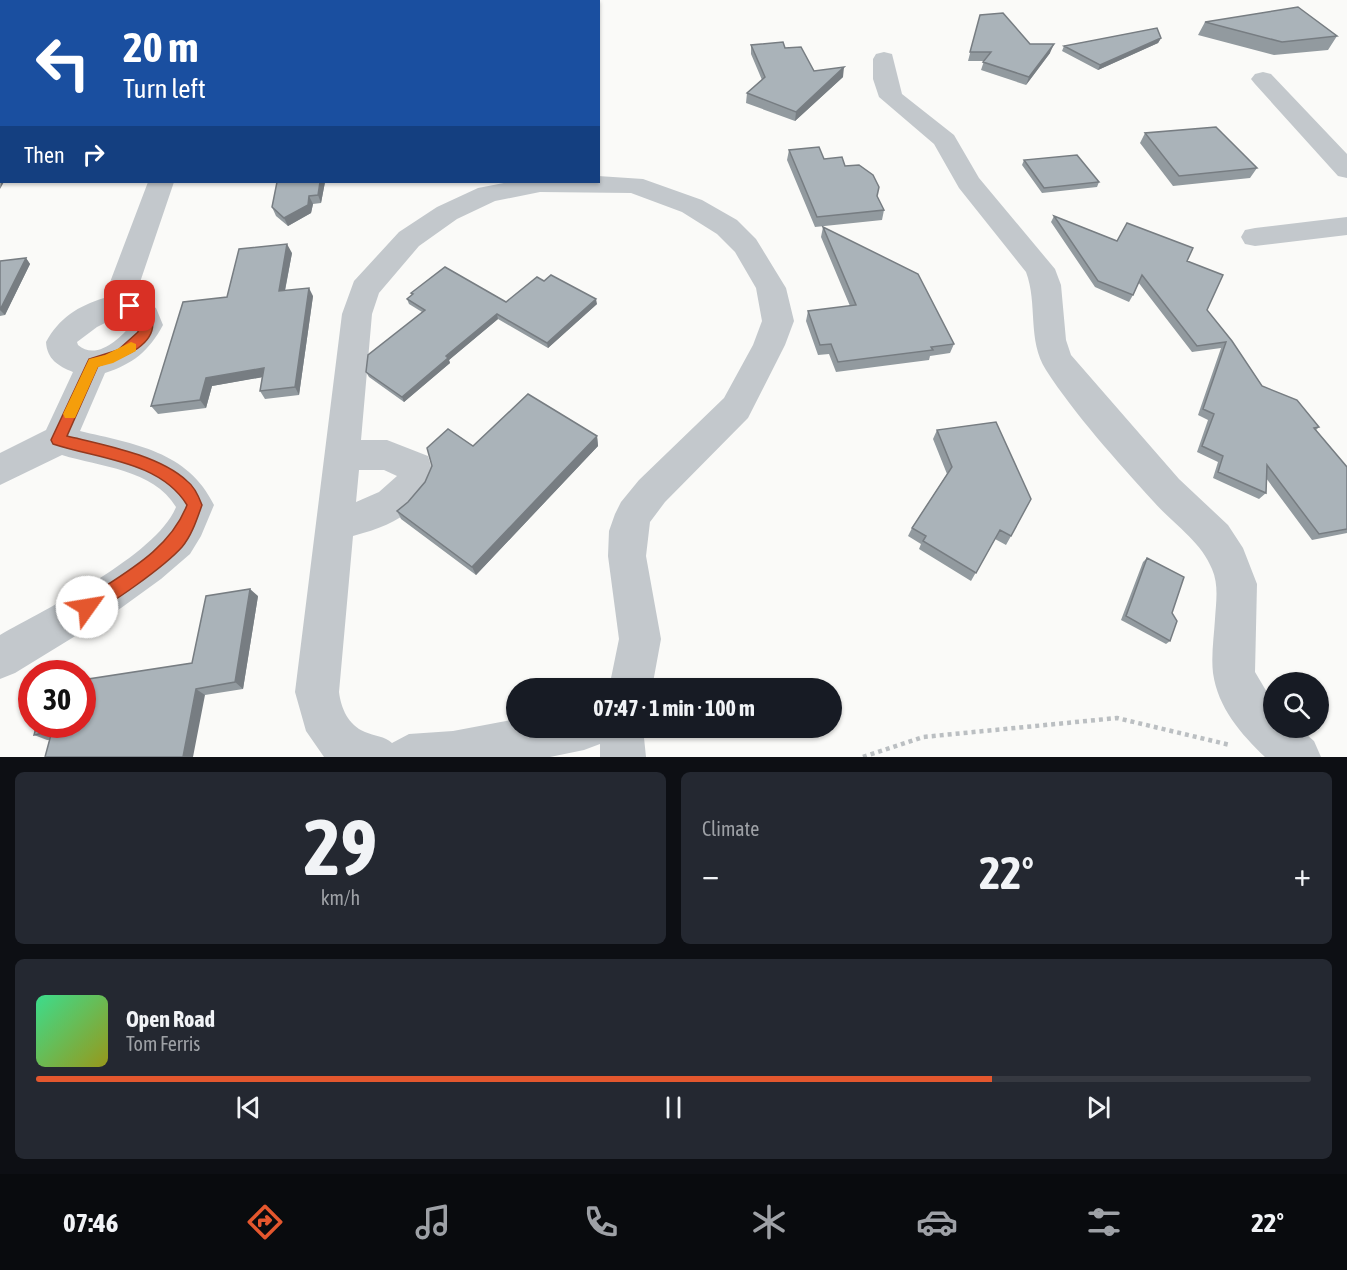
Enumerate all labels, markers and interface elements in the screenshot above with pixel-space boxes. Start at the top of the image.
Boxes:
text: 20 m [123,23,198,71]
icon: left [24,24,102,102]
text: Turn left [123,73,206,104]
icon: right [77,138,110,171]
text: Then [24,142,65,168]
pin [104,280,155,331]
icon: arrive [113,289,146,322]
position arrow [55,575,119,639]
speed limit sign: 30 [18,660,96,738]
map controls [1263,672,1329,738]
button: search [1263,672,1329,738]
text: 07:47 · 1 min · 100 m [593,695,755,721]
text: 29 [304,802,377,892]
text: Climate [702,817,759,840]
text: 22° [979,847,1034,899]
text: − [702,855,719,893]
text: + [1294,855,1311,893]
text: km/h [321,886,360,909]
text: Open Road [126,1006,215,1032]
text: Tom Ferris [126,1032,200,1055]
icon: previous [232,1091,265,1124]
icon: pause [657,1091,690,1124]
icon: next [1082,1091,1115,1124]
icon: directions [244,1201,286,1243]
icon: music [412,1201,454,1243]
icon: phone [580,1201,622,1243]
icon: climate [748,1201,790,1243]
icon: car [916,1201,958,1243]
icon: filters [1083,1201,1125,1243]
text: 07:46 [63,1207,118,1238]
text: 22° [1251,1207,1284,1238]

